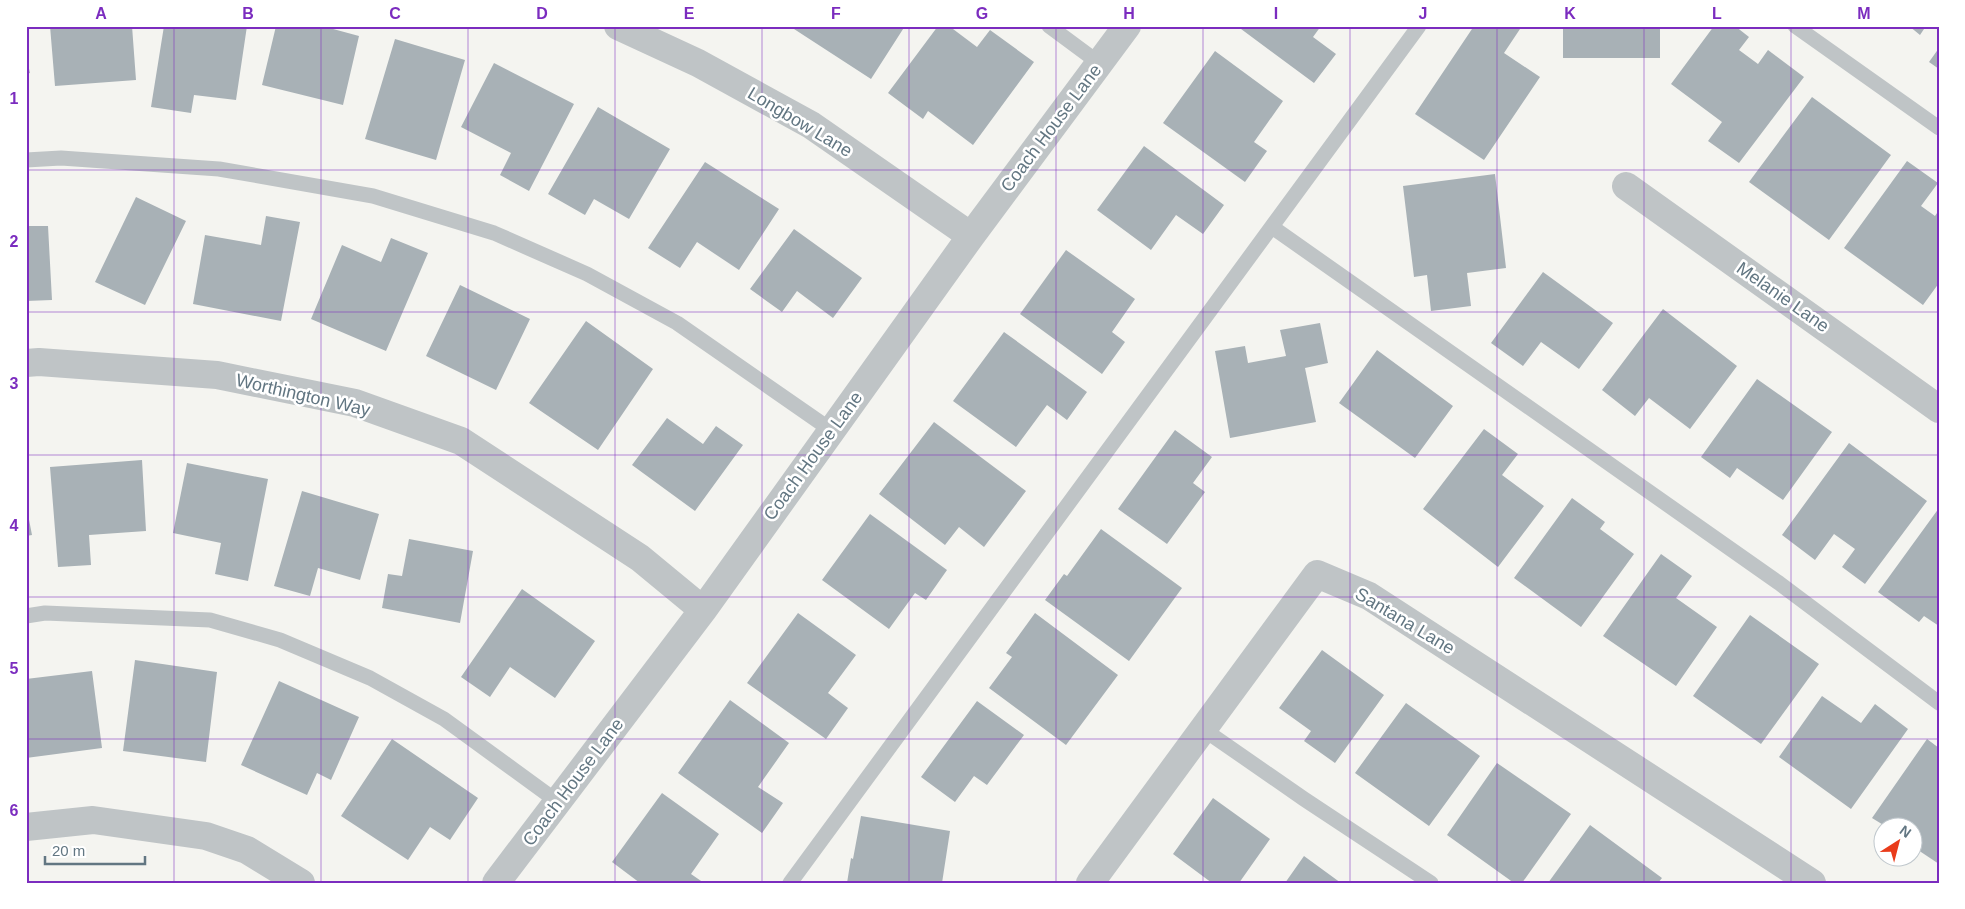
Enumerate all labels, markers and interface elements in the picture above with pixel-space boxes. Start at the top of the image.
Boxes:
text: A [95,5,107,22]
text: B [242,5,254,22]
text: C [389,5,401,22]
text: D [536,5,548,22]
text: E [684,5,695,22]
text: F [831,5,841,22]
text: G [976,5,988,22]
text: H [1123,5,1135,22]
text: I [1274,5,1278,22]
text: J [1419,5,1427,22]
text: K [1564,5,1576,22]
text: L [1712,5,1722,22]
text: M [1857,5,1871,22]
street label: Coach House Lane [997,60,1105,196]
street label: Longbow Lane [744,83,856,161]
text: 1 [10,90,19,107]
text: 2 [10,233,19,250]
street label: Melanie Lane [1733,258,1833,336]
street label: Worthington Way [234,370,372,420]
text: 3 [10,375,19,392]
street label: Coach House Lane [760,388,866,524]
text: 4 [10,517,19,534]
street label: Santana Lane [1352,584,1458,658]
text: 5 [10,660,19,677]
street label: Coach House Lane [519,714,627,850]
text: 6 [10,802,19,819]
north arrow [1872,816,1922,866]
text: N [1897,822,1914,841]
scale bar [45,834,145,866]
text: 20 m [52,842,85,859]

